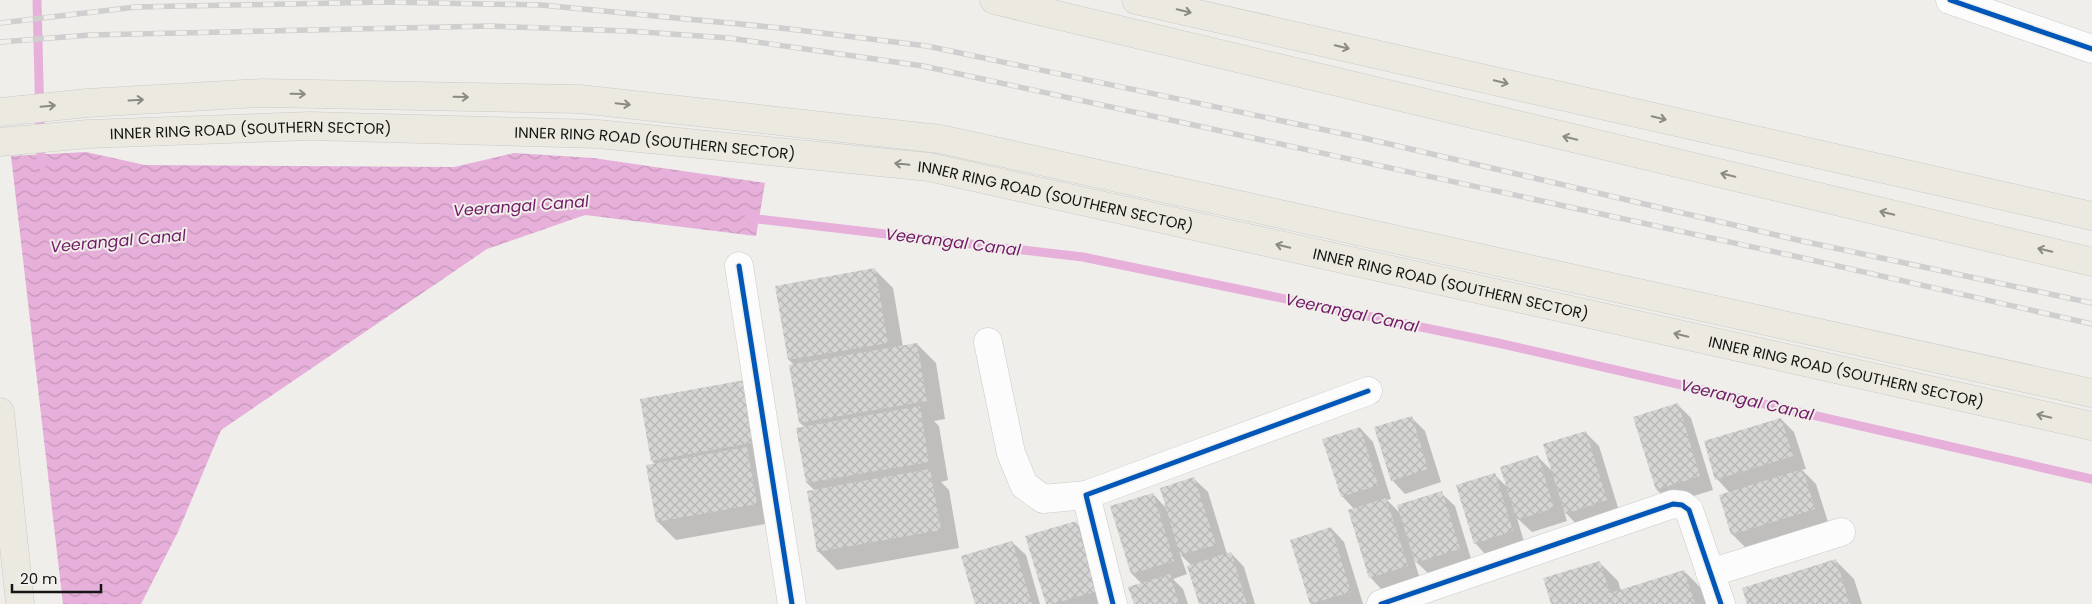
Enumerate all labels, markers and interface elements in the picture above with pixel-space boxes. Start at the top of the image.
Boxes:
one-way arrow [1175,7,1191,16]
one-way arrow [1334,43,1350,52]
one-way arrow [1492,78,1508,88]
one-way arrow [290,89,306,98]
one-way arrow [452,92,469,102]
one-way arrow [128,95,144,104]
one-way arrow [615,99,631,109]
one-way arrow [40,102,56,111]
one-way arrow [1651,114,1667,123]
street label: INNER RING ROAD (SOUTHERN SECTOR) [109,115,392,144]
street label: INNER RING ROAD (SOUTHERN SECTOR) [514,121,796,164]
one-way arrow [1563,133,1579,142]
street label: INNER RING ROAD (SOUTHERN SECTOR) [917,155,1195,236]
one-way arrow [894,159,910,169]
one-way arrow [1721,170,1737,179]
water label: Veerangal Canal [452,190,590,222]
one-way arrow [1879,208,1895,217]
water label: Veerangal Canal [884,222,1022,262]
water label: Veerangal Canal [49,224,187,258]
one-way arrow [1276,241,1292,250]
street label: INNER RING ROAD (SOUTHERN SECTOR) [1311,242,1591,324]
one-way arrow [2037,245,2053,254]
water label: Veerangal Canal [1283,288,1421,338]
one-way arrow [1673,330,1689,339]
street label: INNER RING ROAD (SOUTHERN SECTOR) [1706,330,1986,412]
water label: Veerangal Canal [1678,373,1816,427]
one-way arrow [2037,411,2053,420]
scale bar [12,562,101,594]
text: 20 m [20,568,58,589]

